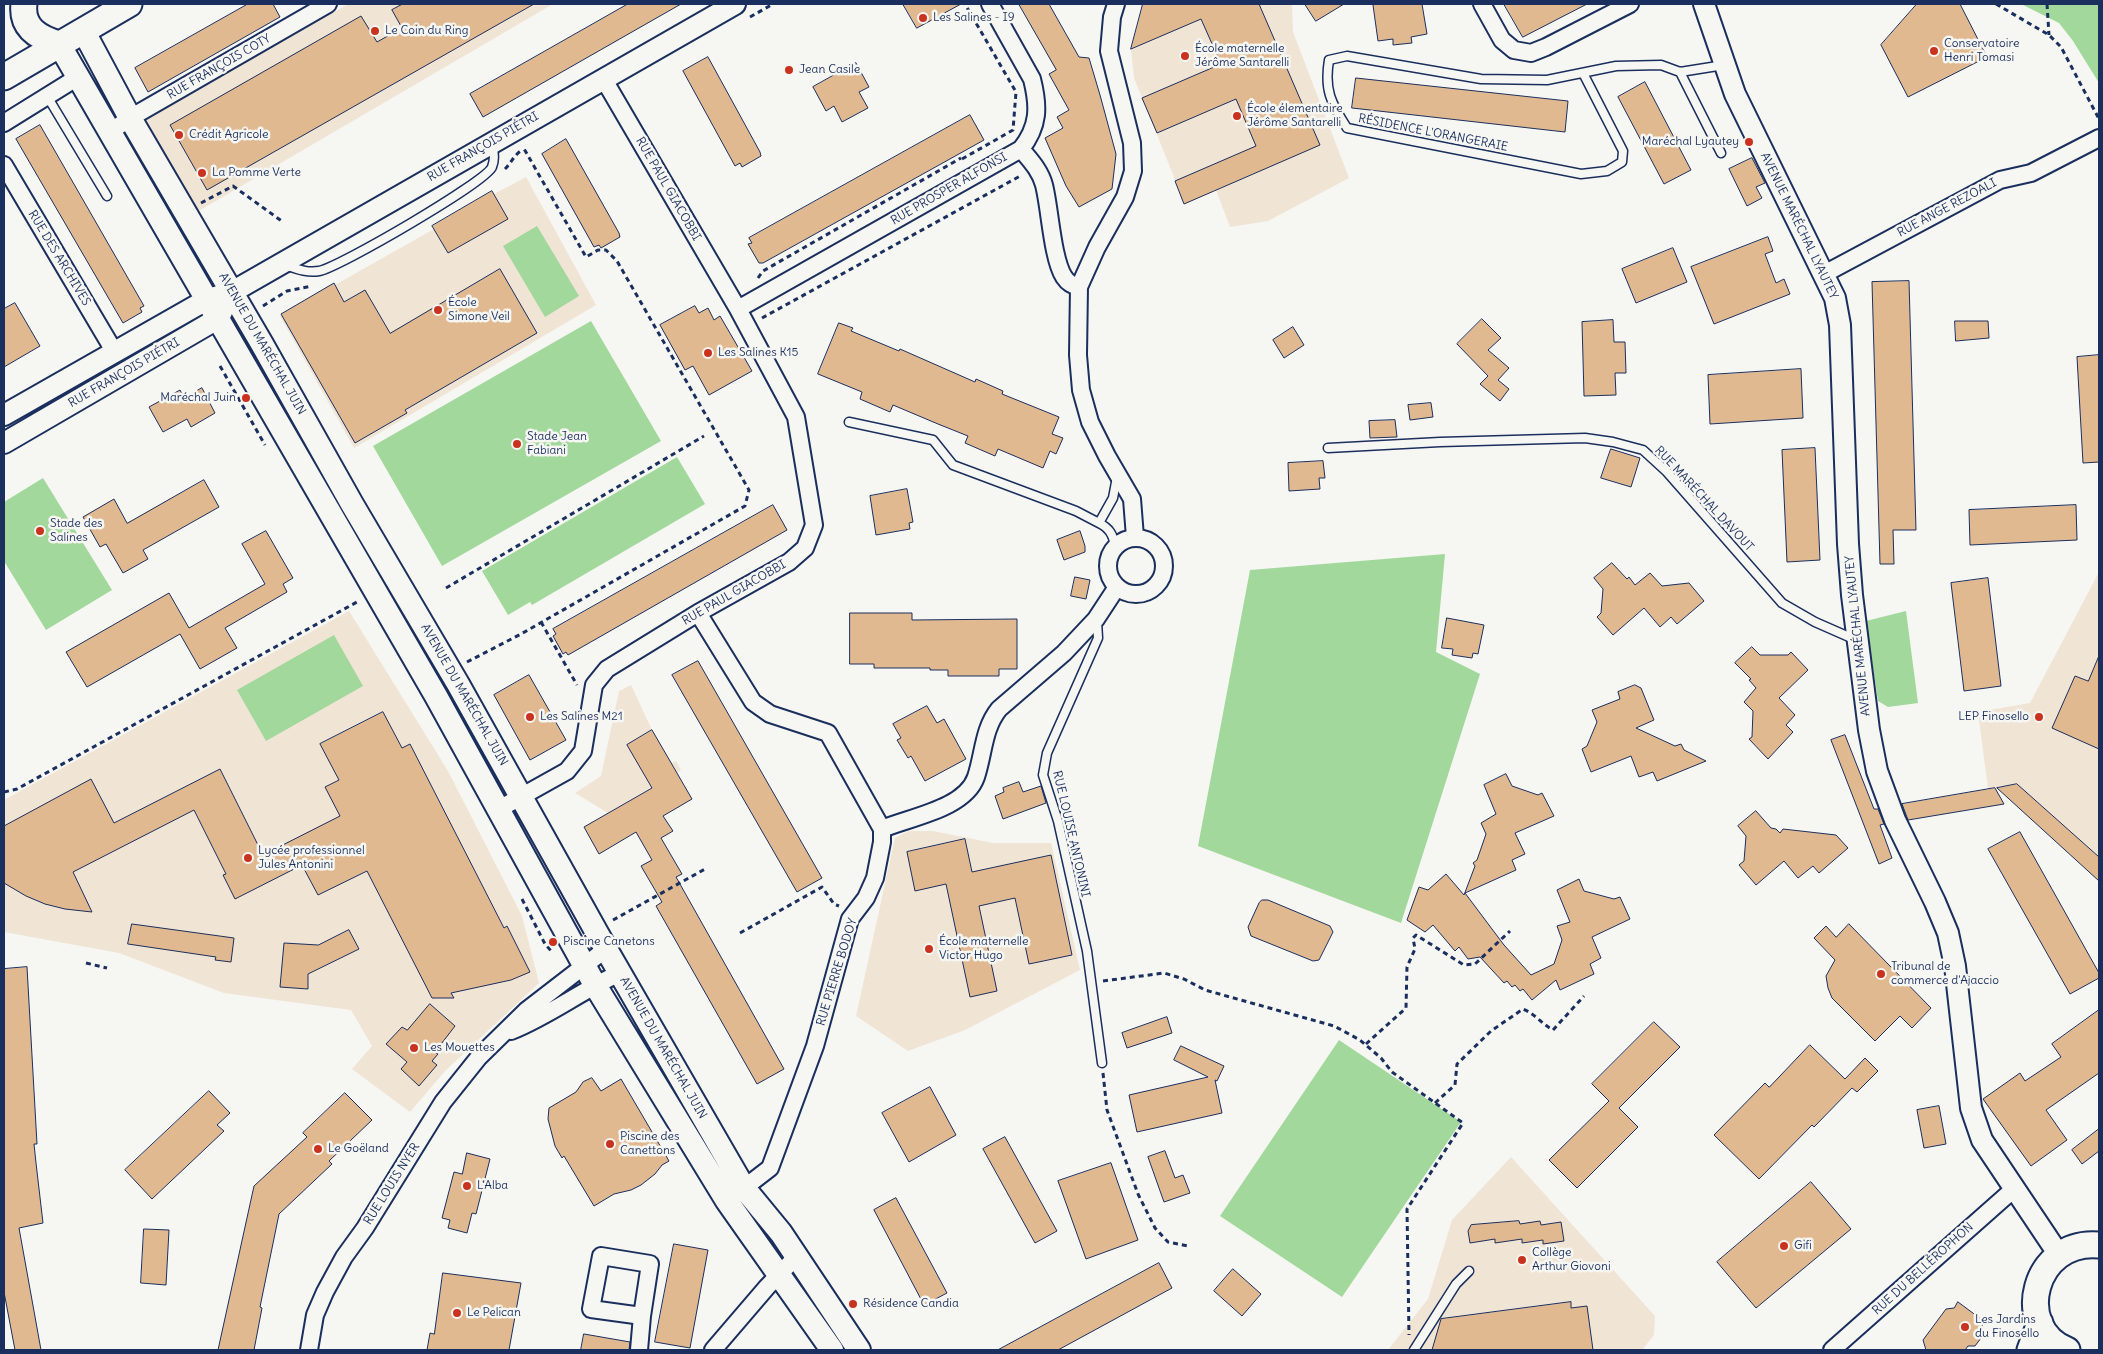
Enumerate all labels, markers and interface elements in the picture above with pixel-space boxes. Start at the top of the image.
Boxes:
place label: Les Salines - I9 [933,11,1015,25]
marker: Les Salines - I9 [917,12,929,24]
place label: Le Coin du Ring [385,24,468,38]
marker: Le Coin du Ring [369,25,381,37]
street label: RUE FRANÇOIS COTY [165,32,273,102]
place label: Conservatoire Henri Tomasi [1944,37,2019,65]
place label: École maternelle Jérôme Santarelli [1195,42,1289,70]
marker: Conservatoire Henri Tomasi [1928,45,1940,57]
marker: École maternelle Jérôme Santarelli [1179,50,1191,62]
place label: Jean Casile [799,63,860,77]
marker: Jean Casile [783,64,795,76]
place label: École élementaire Jérôme Santarelli [1247,102,1343,130]
street label: RUE FRANÇOIS PIÉTRI [425,109,541,185]
marker: École élementaire Jérôme Santarelli [1231,110,1243,122]
street label: RÉSIDENCE L'ORANGERAIE [1357,111,1509,155]
place label: Crédit Agricole [189,128,268,142]
marker: Crédit Agricole [173,129,185,141]
street label: RUE PAUL GIACOBBI [632,135,704,243]
place label: Maréchal Lyautey [1642,135,1739,149]
marker: Maréchal Lyautey [1743,136,1755,148]
street label: RUE PROSPER ALFONSI [888,150,1010,228]
street label: AVENUE MARÉCHAL LYAUTEY [1757,150,1841,302]
place label: La Pomme Verte [212,166,301,180]
marker: La Pomme Verte [196,167,208,179]
street label: RUE ANGE REZOALI [1895,176,1999,240]
street label: RUE DES ARCHIVES [25,208,93,308]
street label: AVENUE DU MARÉCHAL JUIN [215,271,309,417]
place label: École Simone Veil [448,296,510,324]
marker: École Simone Veil [432,304,444,316]
street label: RUE FRANÇOIS PIÉTRI [66,335,182,411]
place label: Les Salines K15 [718,346,798,360]
marker: Les Salines K15 [702,347,714,359]
place label: Maréchal Juin [160,391,236,405]
marker: Maréchal Juin [240,392,252,404]
place label: Stade Jean Fabiani [527,430,587,458]
marker: Stade Jean Fabiani [511,438,523,450]
street label: RUE MARÉCHAL DAVOUT [1652,444,1756,554]
place label: Stade des Salines [50,517,103,545]
marker: Stade des Salines [34,525,46,537]
street label: AVENUE MARÉCHAL LYAUTEY [1842,555,1874,717]
street label: RUE PAUL GIACOBBI [680,557,788,629]
street label: AVENUE DU MARÉCHAL JUIN [417,622,511,768]
place label: Les Salines M21 [540,710,623,724]
place label: LEP Finosello [1958,710,2029,724]
marker: Les Salines M21 [524,711,536,723]
marker: LEP Finosello [2033,711,2045,723]
street label: RUE LOUISE ANTONINI [1049,769,1093,899]
place label: Lycée professionnel Jules Antonini [258,844,365,872]
marker: Lycée professionnel Jules Antonini [242,852,254,864]
street label: RUE PIERRE BODOY [814,916,860,1028]
place label: Piscine Canetons [563,935,655,949]
place label: École maternelle Victor Hugo [939,935,1029,963]
marker: Piscine Canetons [547,936,559,948]
marker: École maternelle Victor Hugo [923,943,935,955]
place label: Tribunal de commerce d'Ajaccio [1891,960,1999,988]
marker: Tribunal de commerce d'Ajaccio [1875,968,1887,980]
street label: AVENUE DU MARÉCHAL JUIN [616,975,710,1121]
place label: Les Mouettes [424,1041,495,1055]
marker: Les Mouettes [408,1042,420,1054]
place label: Piscine des Canettons [620,1130,679,1158]
marker: Piscine des Canettons [604,1138,616,1150]
street label: RUE LOUIS NYER [361,1140,423,1228]
place label: Le Goëland [328,1142,389,1156]
marker: Le Goëland [312,1143,324,1155]
place label: L'Alba [477,1179,508,1193]
marker: L'Alba [461,1180,473,1192]
street label: RUE DU BELLÉROPHON [1870,1220,1976,1318]
place label: Gifi [1794,1239,1812,1253]
marker: Gifi [1778,1240,1790,1252]
place label: Collège Arthur Giovoni [1532,1246,1611,1274]
marker: Collège Arthur Giovoni [1516,1254,1528,1266]
place label: Résidence Candia [863,1297,959,1311]
marker: Résidence Candia [847,1298,859,1310]
place label: Le Pelican [467,1306,521,1320]
marker: Le Pelican [451,1307,463,1319]
place label: Les Jardins du Finosello [1975,1313,2039,1341]
marker: Les Jardins du Finosello [1959,1321,1971,1333]

